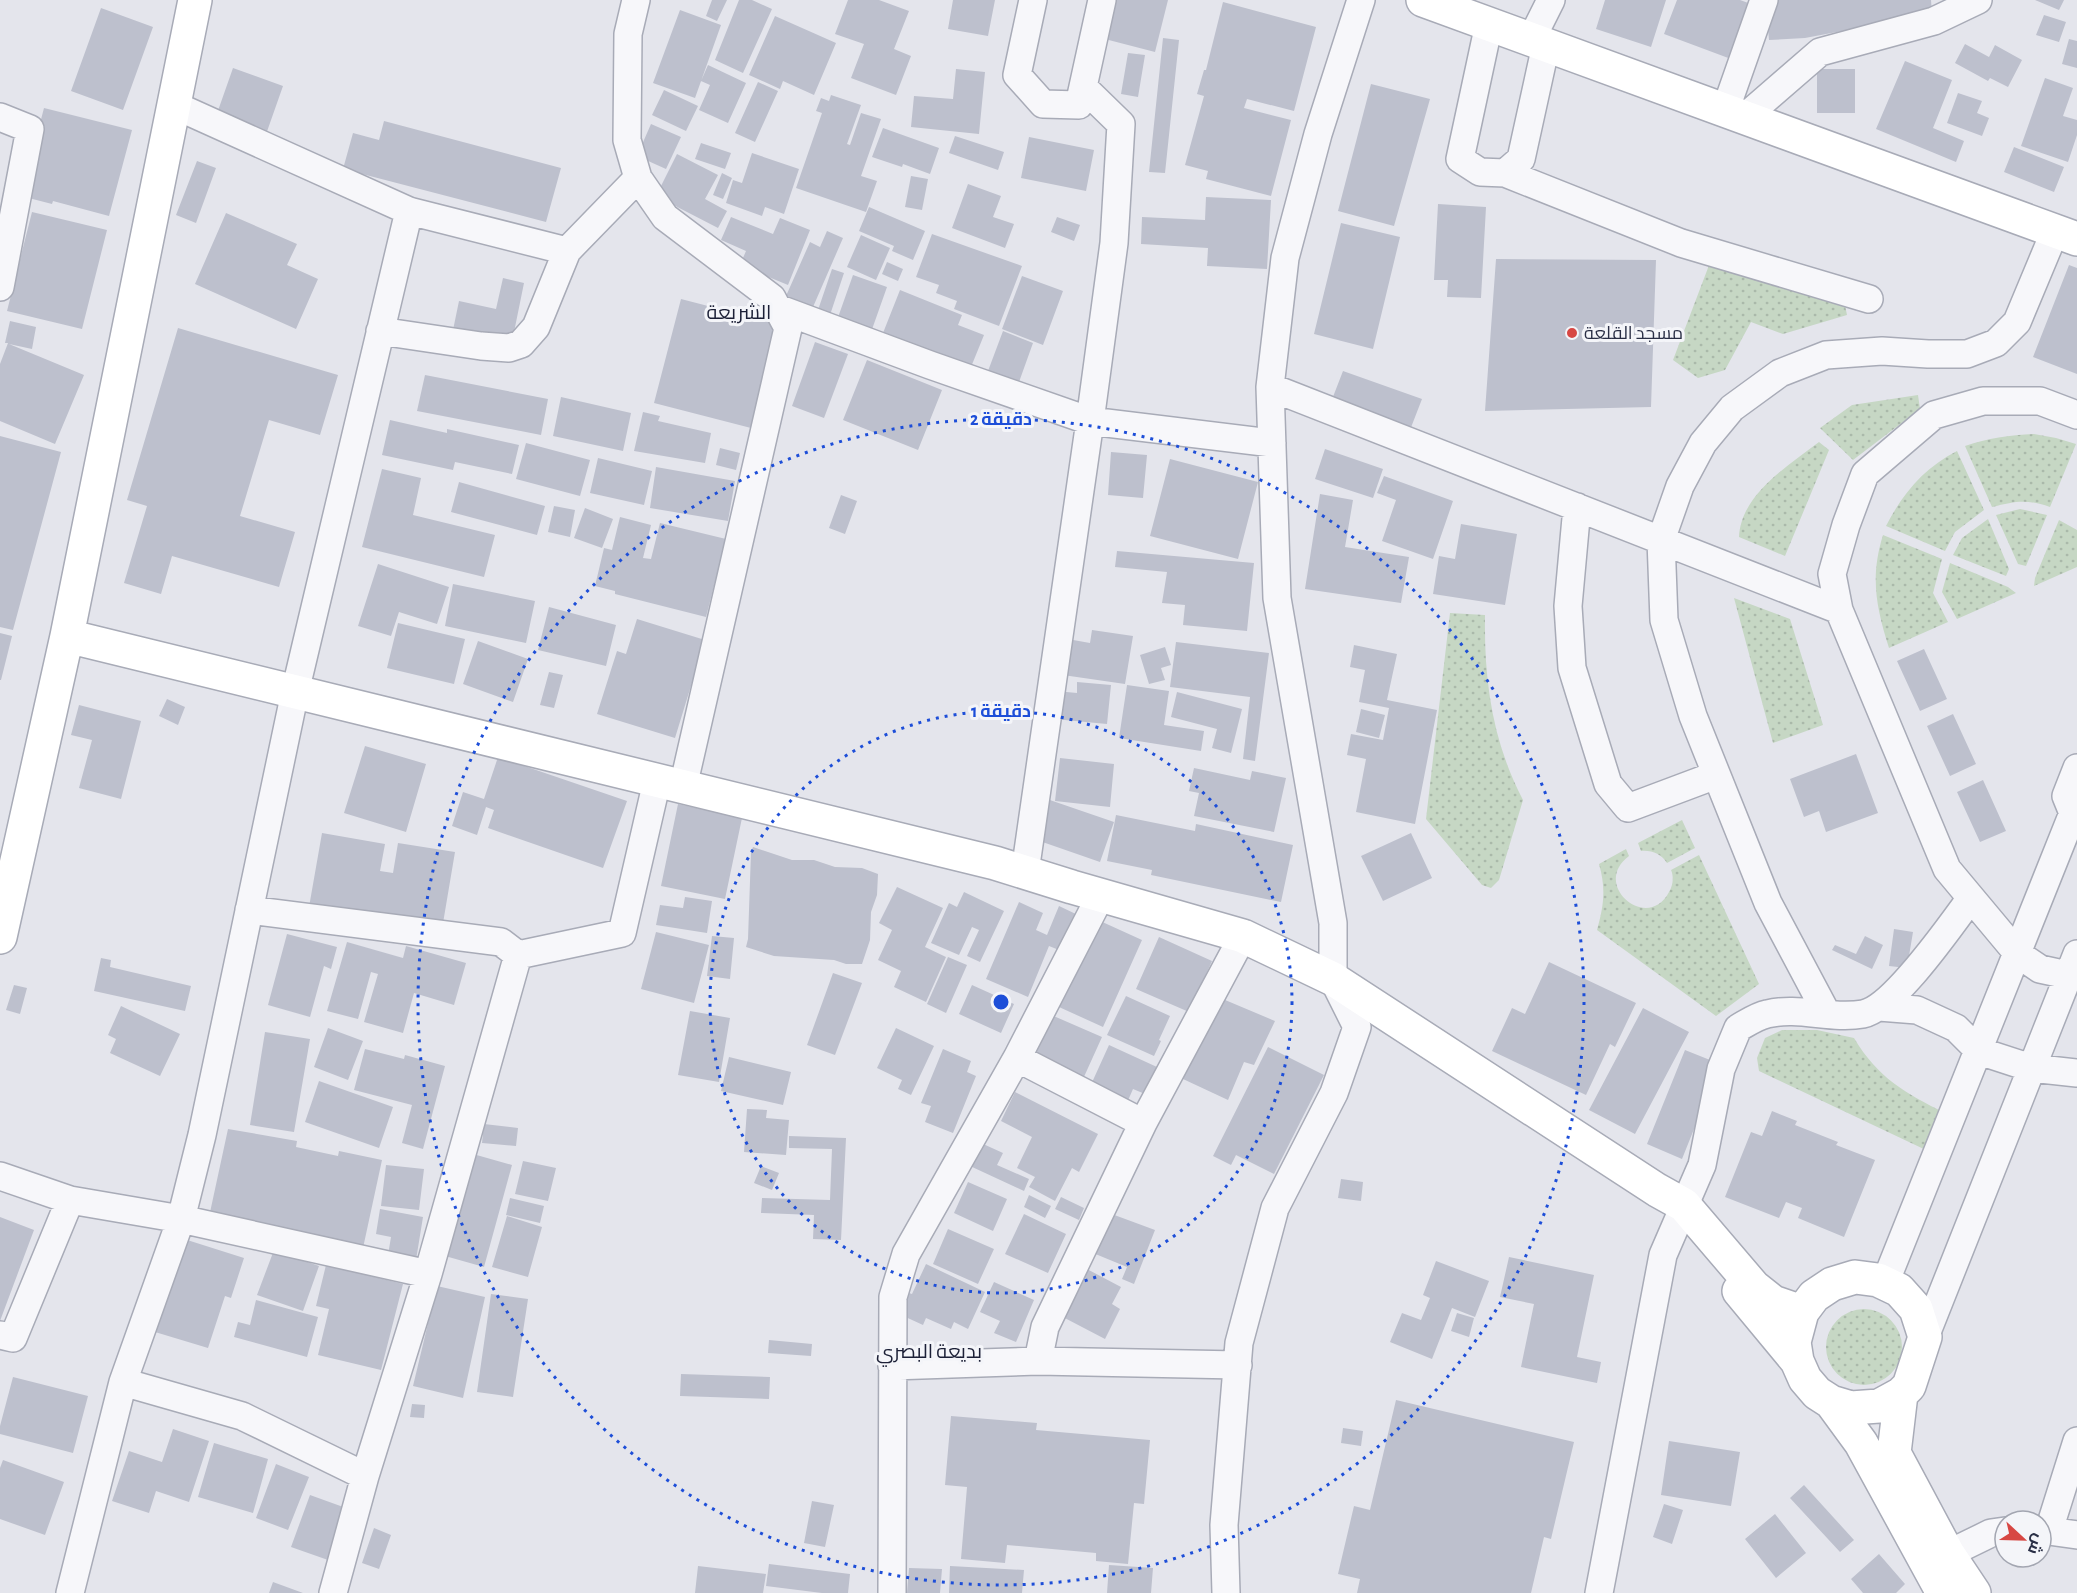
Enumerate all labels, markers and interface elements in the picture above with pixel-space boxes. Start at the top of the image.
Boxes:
district label: الشريعة [707,303,771,324]
place label: مسجد القلعة [1584,325,1683,343]
marker: مسجد القلعة [1565,326,1579,340]
text: 2 دقيقة [970,411,1032,429]
text: 1 دقيقة [971,703,1031,721]
centre of rings [991,992,1011,1012]
district label: بديعة البصري [876,1342,982,1367]
north arrow [1993,1509,2053,1569]
text: ش [2024,1531,2048,1557]

